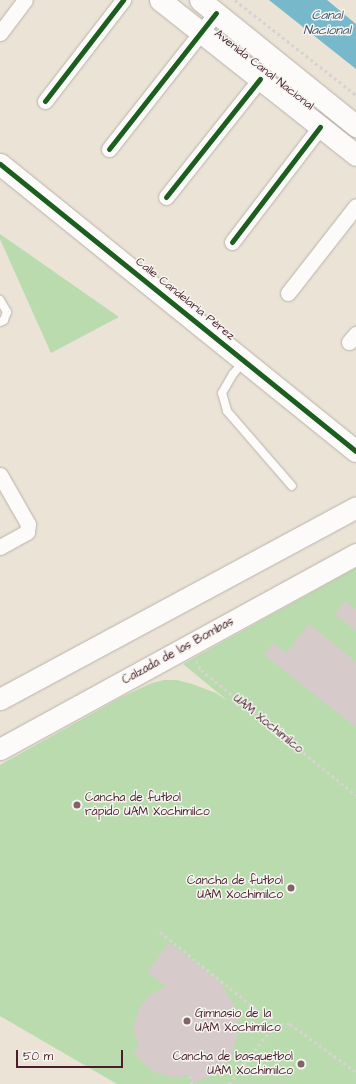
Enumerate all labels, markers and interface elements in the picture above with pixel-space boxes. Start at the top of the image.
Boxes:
water label: Canal Nacional [303,8,351,39]
street label: Avenida Canal Nacional [211,27,317,113]
street label: Calle Candelaria Pérez [132,255,238,343]
street label: Calzada de las Bombas [120,614,236,688]
street label: UAM Xochimilco [230,691,306,757]
place label: Cancha de futbol rápido UAM Xochimilco [85,791,210,819]
marker: Cancha de futbol rápido UAM Xochimilco [72,800,82,810]
place label: Cancha de futbol UAM Xochimilco [187,874,283,902]
marker: Cancha de futbol UAM Xochimilco [286,883,296,893]
place label: Gimnasio de la UAM Xochimilco [195,1007,281,1035]
marker: Gimnasio de la UAM Xochimilco [182,1016,192,1026]
scale bar [18,1042,125,1068]
text: 50 m [23,1048,53,1065]
place label: Cancha de basquetbol UAM Xochimilco [173,1050,293,1078]
marker: Cancha de basquetbol UAM Xochimilco [296,1059,306,1069]

